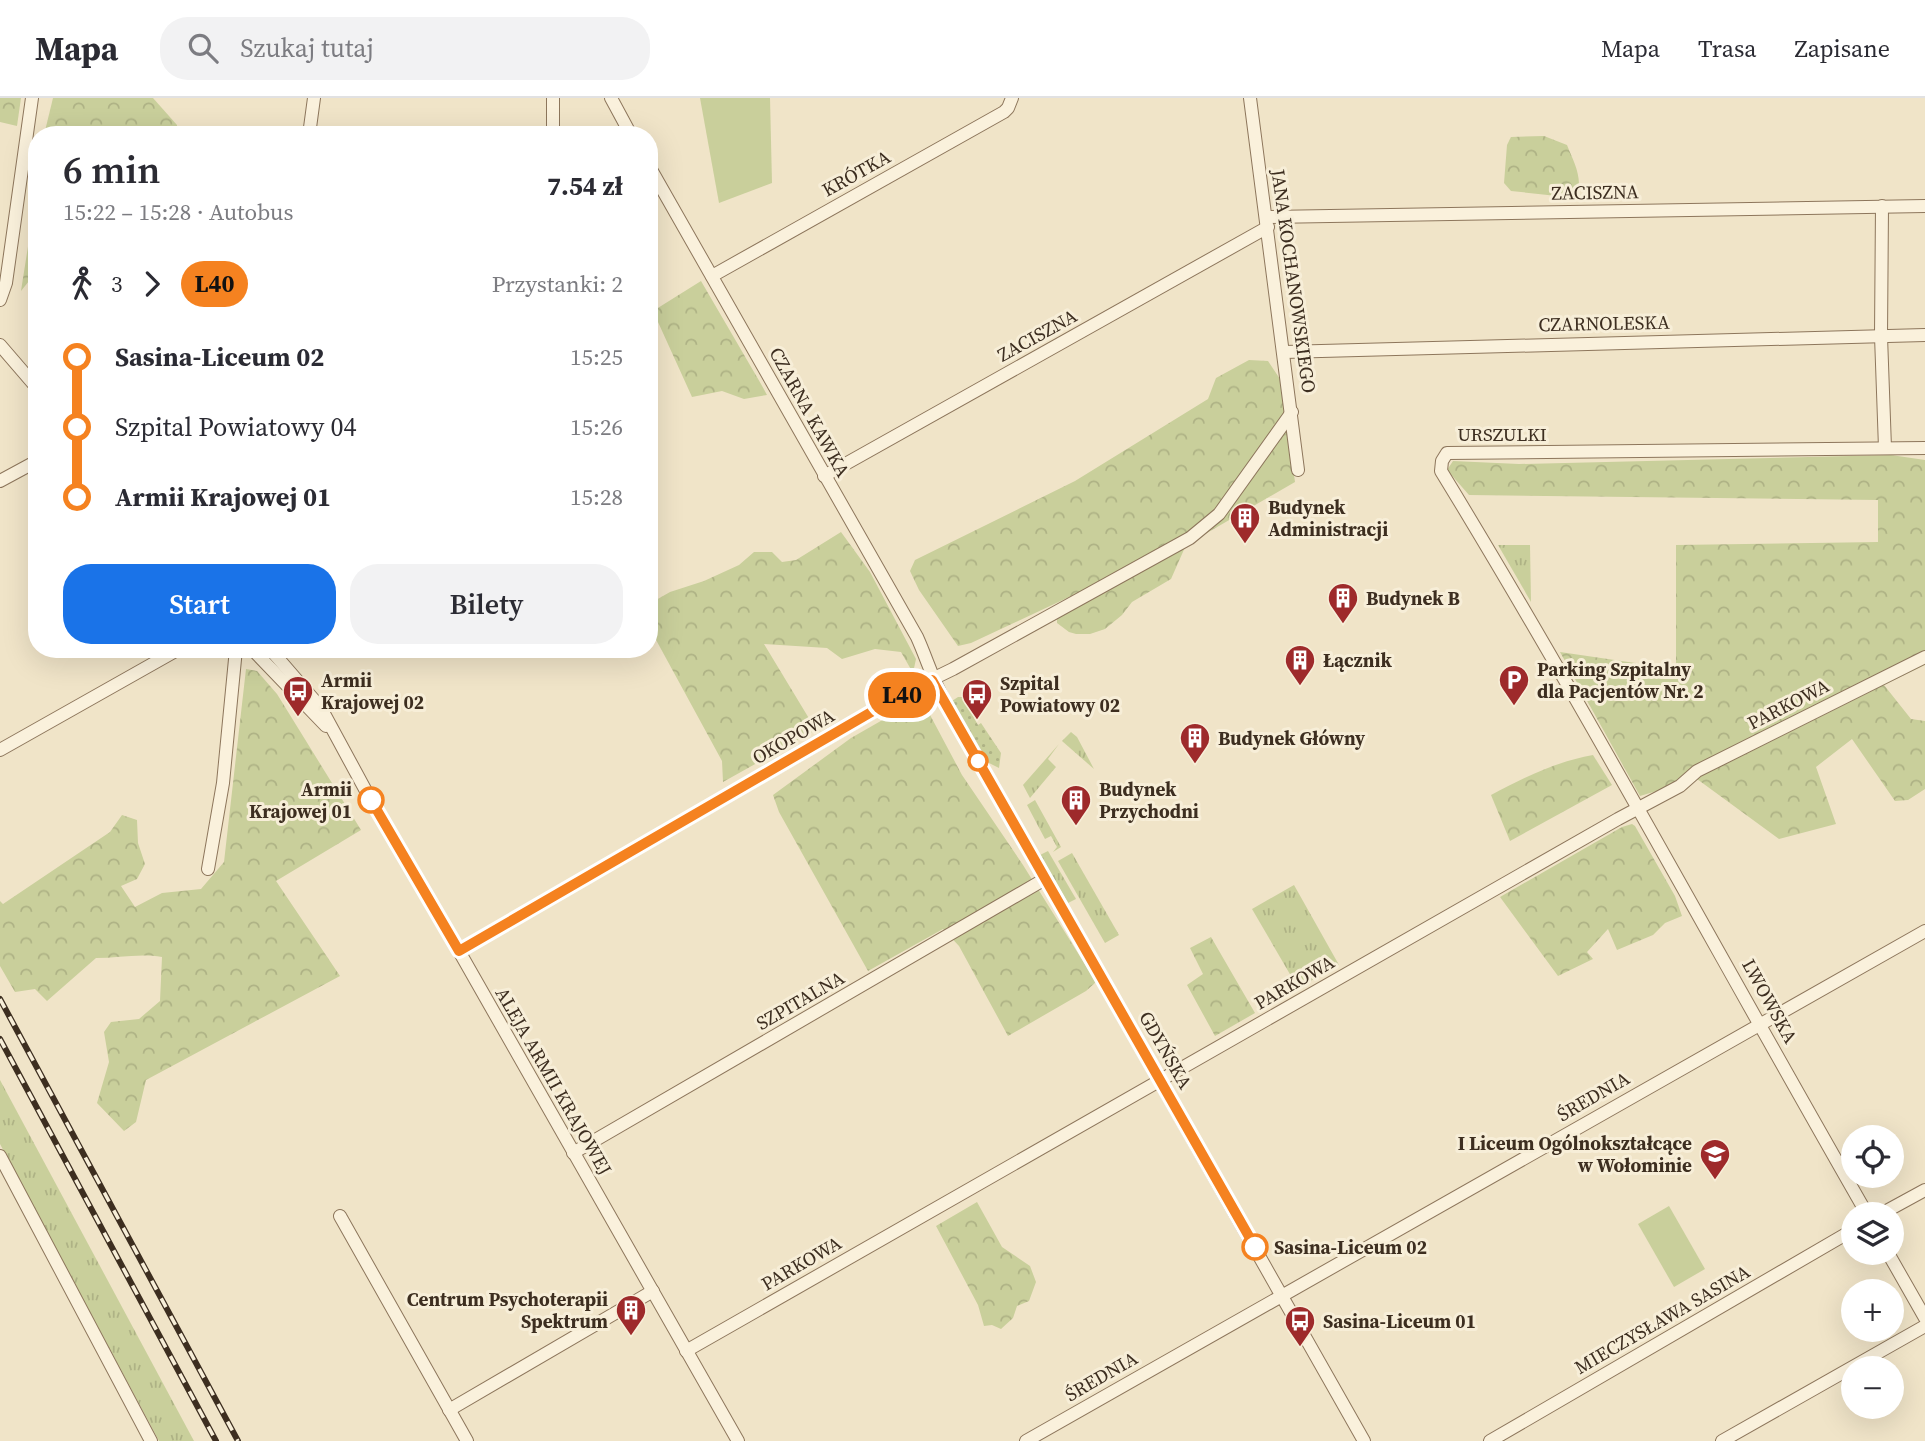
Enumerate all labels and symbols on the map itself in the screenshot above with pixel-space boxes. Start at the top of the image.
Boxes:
street label: KRÓTKA [817,143,895,203]
street label: JANA KOCHANOWSKIEGO [1265,166,1323,395]
street label: ZACISZNA [1551,178,1639,206]
street label: ZACISZNA [992,302,1082,368]
street label: CZARNOLESKA [1538,309,1670,337]
street label: CZARNA KAWKA [764,342,857,482]
street label: URSZULKI [1457,421,1547,447]
place label: Budynek Administracji [1268,494,1388,542]
building icon: Budynek Administracji [1228,501,1262,545]
building icon: Budynek B [1326,581,1360,625]
place label: Budynek B [1366,585,1460,611]
building icon: Łącznik [1283,643,1317,687]
place label: Łącznik [1323,647,1392,673]
place label: Parking Szpitalny dla Pacjentów Nr. 2 [1537,656,1703,704]
parking icon: Parking Szpitalny dla Pacjentów Nr. 2 [1497,663,1531,707]
place label: Armii Krajowej 02 [321,667,424,715]
place label: Szpital Powiatowy 02 [1000,670,1120,718]
line badge: L40 [862,672,942,718]
street label: PARKOWA [1743,672,1834,736]
bus stop icon: Armii Krajowej 02 [281,674,315,718]
bus stop icon: Szpital Powiatowy 02 [960,677,994,721]
street label: OKOPOWA [747,702,839,770]
building icon: Budynek Główny [1178,721,1212,765]
place label: Budynek Główny [1218,725,1366,751]
unlabelled marker [968,751,988,771]
place label: Armii Krajowej 01 [249,776,352,824]
place label: Budynek Przychodni [1099,776,1199,824]
building icon: Budynek Przychodni [1059,783,1093,827]
marker: Armii Krajowej 01 [358,787,384,813]
street label: PARKOWA [1249,948,1339,1015]
street label: LWOWSKA [1736,954,1804,1048]
street label: SZPITALNA [751,964,849,1036]
street label: ALEJA ARMII KRAJOWEJ [490,982,618,1180]
street label: GDYŃSKA [1133,1006,1199,1094]
street label: ŚREDNIA [1552,1065,1634,1127]
place label: I Liceum Ogólnokształcące w Wołominie [1458,1130,1692,1178]
school or university icon: I Liceum Ogólnokształcące w Wołominie [1698,1137,1732,1181]
street label: PARKOWA [756,1229,846,1296]
marker: Sasina-Liceum 02 [1242,1234,1268,1260]
place label: Sasina-Liceum 02 [1274,1234,1427,1260]
street label: MIECZYSŁAWA SASINA [1570,1258,1755,1380]
place label: Centrum Psychoterapii Spektrum [407,1286,608,1334]
building icon: Centrum Psychoterapii Spektrum [614,1293,648,1337]
bus stop icon: Sasina-Liceum 01 [1283,1304,1317,1348]
place label: Sasina-Liceum 01 [1323,1308,1476,1334]
street label: ŚREDNIA [1060,1345,1142,1407]

